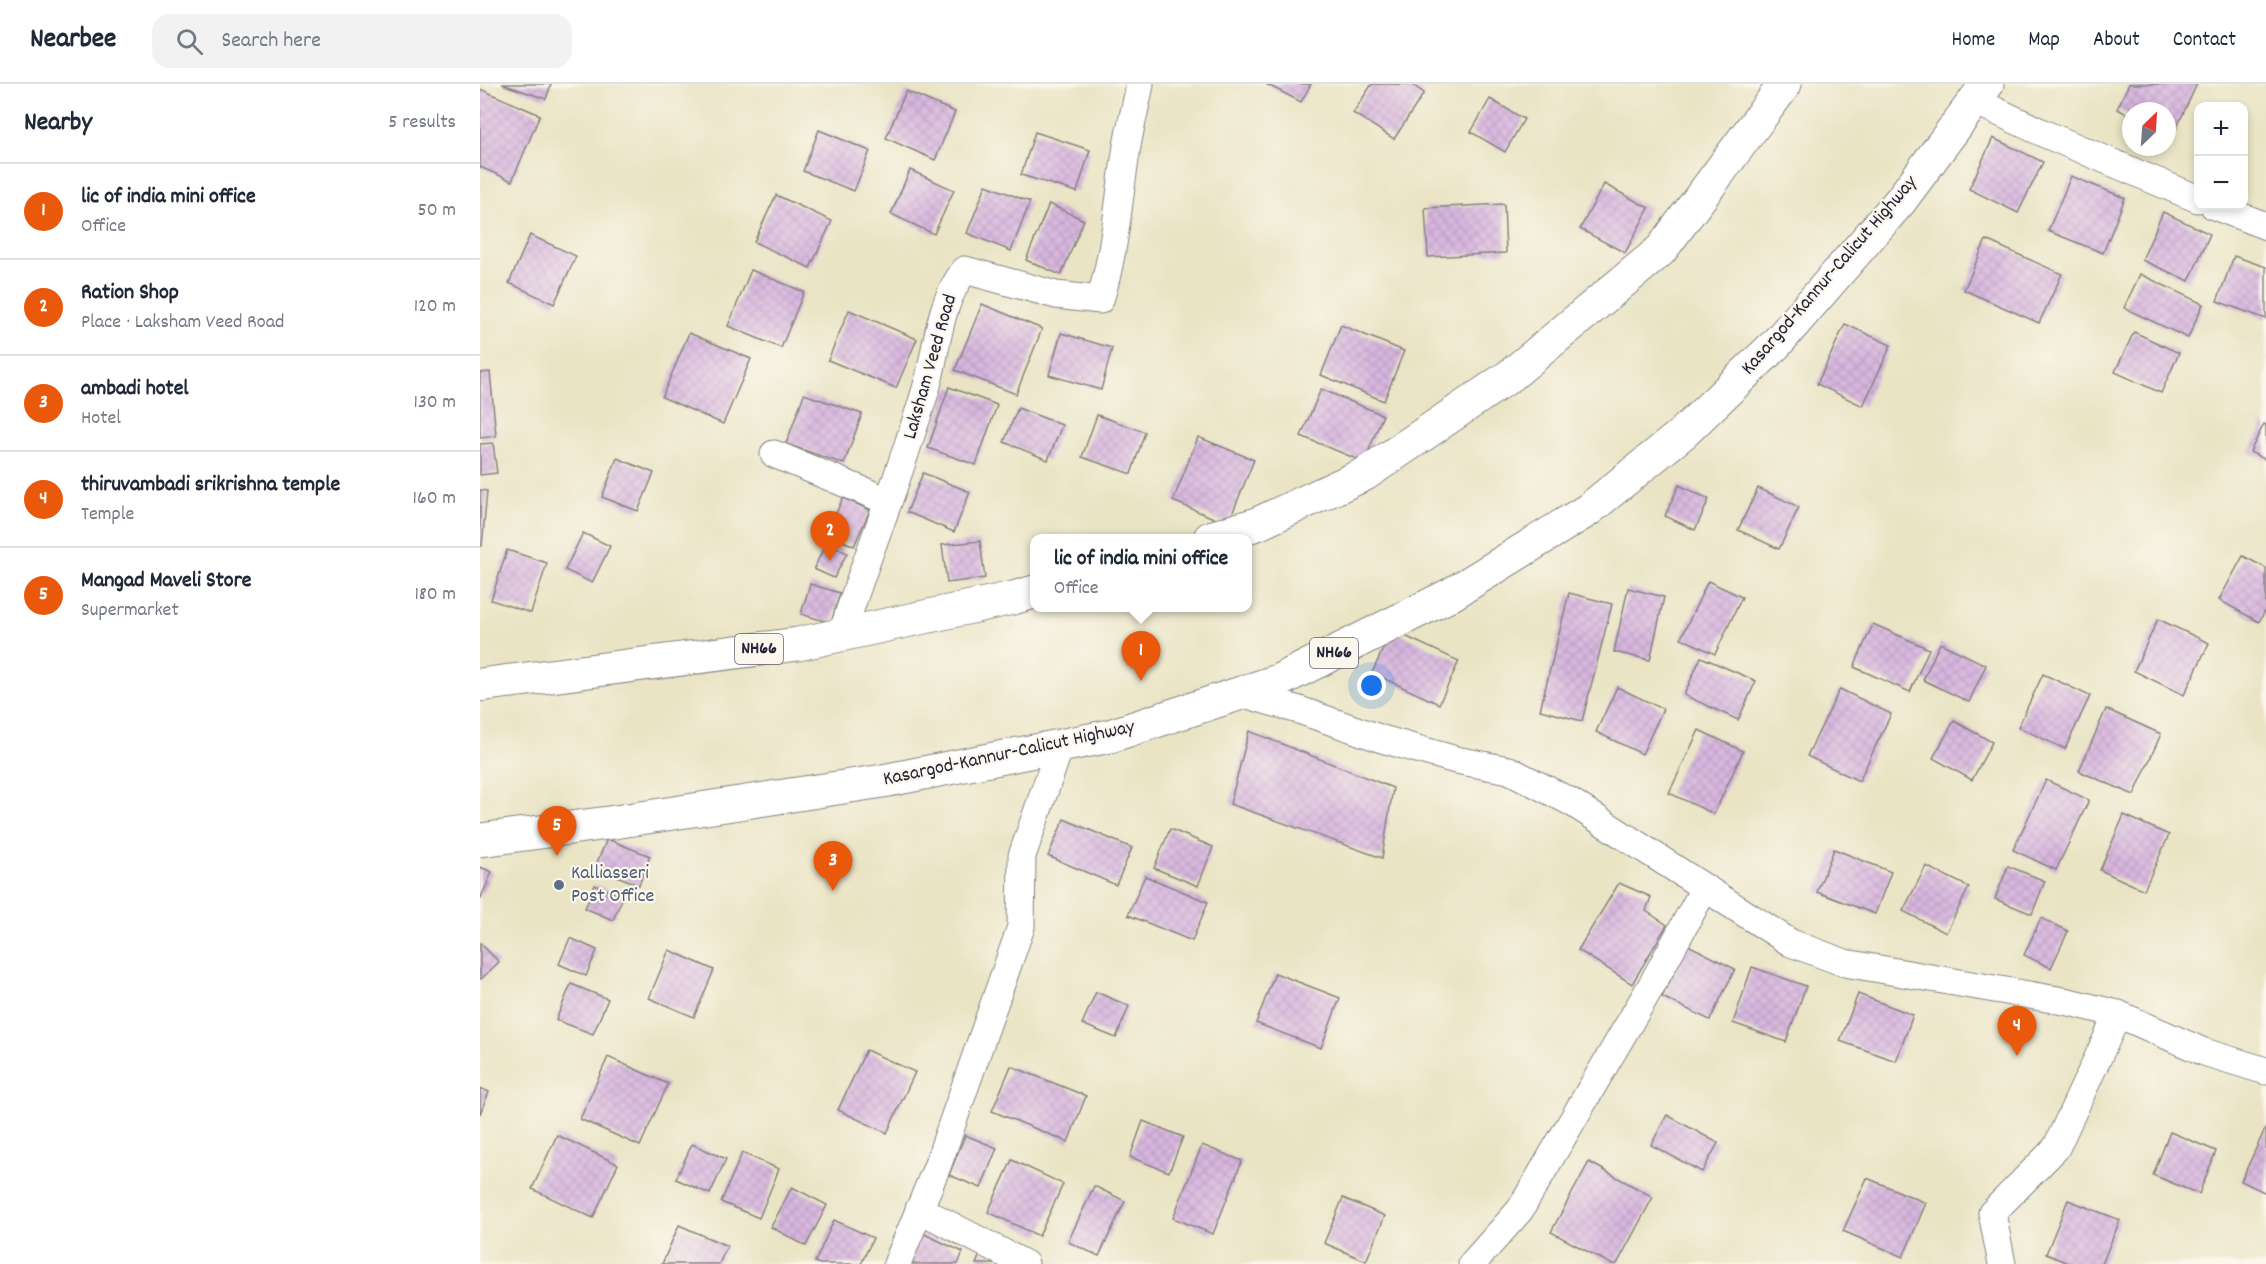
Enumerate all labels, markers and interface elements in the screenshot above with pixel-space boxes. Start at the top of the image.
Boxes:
search box [152,14,572,68]
text: Nearbee [30,21,116,61]
icon: search [173,25,206,58]
text: Search here [221,26,321,57]
text: Home [1951,26,1995,56]
text: Map [2028,26,2060,56]
text: About [2093,26,2140,56]
text: Contact [2173,26,2236,56]
north arrow [2122,102,2176,156]
map controls [2194,102,2248,210]
button: + [2194,102,2248,156]
text: Nearby [24,105,92,142]
text: 5 results [388,109,456,137]
button: − [2194,156,2248,210]
street label: Kasargod-Kannur-Calicut Highway [1735,169,1925,382]
text: lic of india mini office [81,182,256,213]
text: 1 [41,197,46,225]
text: 50 m [418,197,456,225]
text: Office [81,213,126,241]
text: Ration Shop [81,278,179,309]
street label: Laksham Veed Road [897,291,965,443]
text: 2 [39,293,48,321]
text: 120 m [414,293,456,321]
text: Place · Laksham Veed Road [81,309,284,337]
text: ambadi hotel [81,374,189,405]
text: 3 [39,389,48,417]
text: 130 m [414,389,456,417]
text: Hotel [81,405,121,433]
text: thiruvambadi srikrishna temple [81,470,340,501]
text: 4 [39,485,48,513]
text: 160 m [413,485,456,513]
text: Temple [81,501,134,529]
pin: 2 [810,512,850,561]
popup [1030,534,1252,612]
text: lic of india mini office [1054,544,1228,575]
text: Mangad Maveli Store [81,566,252,597]
text: Office [1054,575,1099,603]
text: 5 [39,581,48,609]
text: 180 m [414,581,456,609]
text: Supermarket [81,597,179,625]
pin: 1 [1122,632,1160,681]
road number: NH66 [735,634,783,664]
road number: NH66 [1310,638,1358,668]
your location [1357,671,1386,700]
street label: Kasargod-Kannur-Calicut Highway [881,713,1138,794]
pin: 5 [538,806,577,856]
pin: 3 [814,842,852,891]
place label: Kalliasseri Post Office [571,860,655,911]
marker: Kalliasseri Post Office [552,878,566,892]
pin: 4 [1998,1006,2036,1056]

